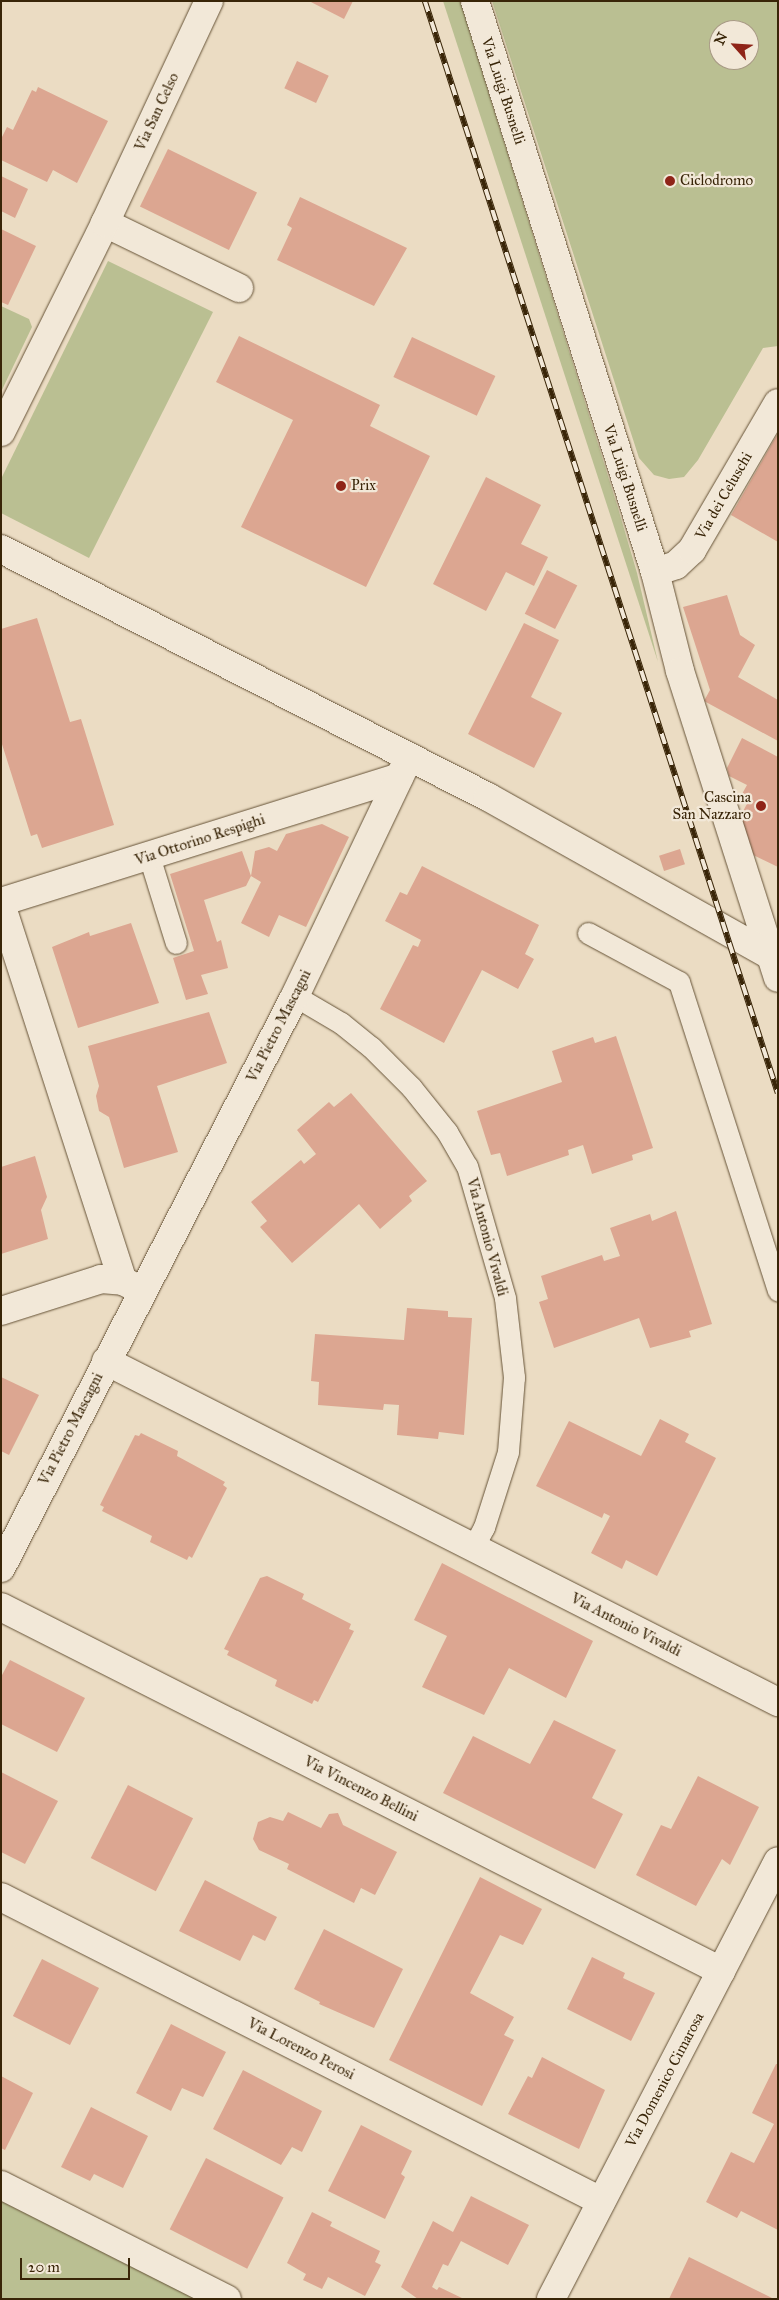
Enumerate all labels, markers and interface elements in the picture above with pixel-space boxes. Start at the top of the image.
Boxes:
north arrow [709,20,759,70]
text: N [711,30,731,48]
street label: Via Luigi Busnelli [477,35,529,147]
street label: Via San Celso [131,70,183,154]
place label: Ciclodromo [680,172,753,190]
marker: Ciclodromo [664,175,676,187]
street label: Via Luigi Busnelli [599,422,651,534]
street label: Via dei Celuschi [692,449,756,543]
place label: Prix [351,477,376,495]
marker: Prix [335,480,347,492]
place label: Cascina San Nazzaro [673,788,751,823]
marker: Cascina San Nazzaro [755,800,767,812]
street label: Via Ottorino Respighi [133,810,267,870]
street label: Via Pietro Mascagni [243,967,315,1085]
street label: Via Antonio Vivaldi [463,1176,511,1298]
street label: Via Pietro Mascagni [35,1370,107,1488]
street label: Via Antonio Vivaldi [568,1589,684,1661]
street label: Via Vincenzo Bellini [301,1752,421,1826]
street label: Via Domenico Cimarosa [622,2010,708,2150]
street label: Via Lorenzo Perosi [244,2014,358,2084]
scale bar [22,2248,132,2280]
text: 20 m [28,2258,60,2276]

